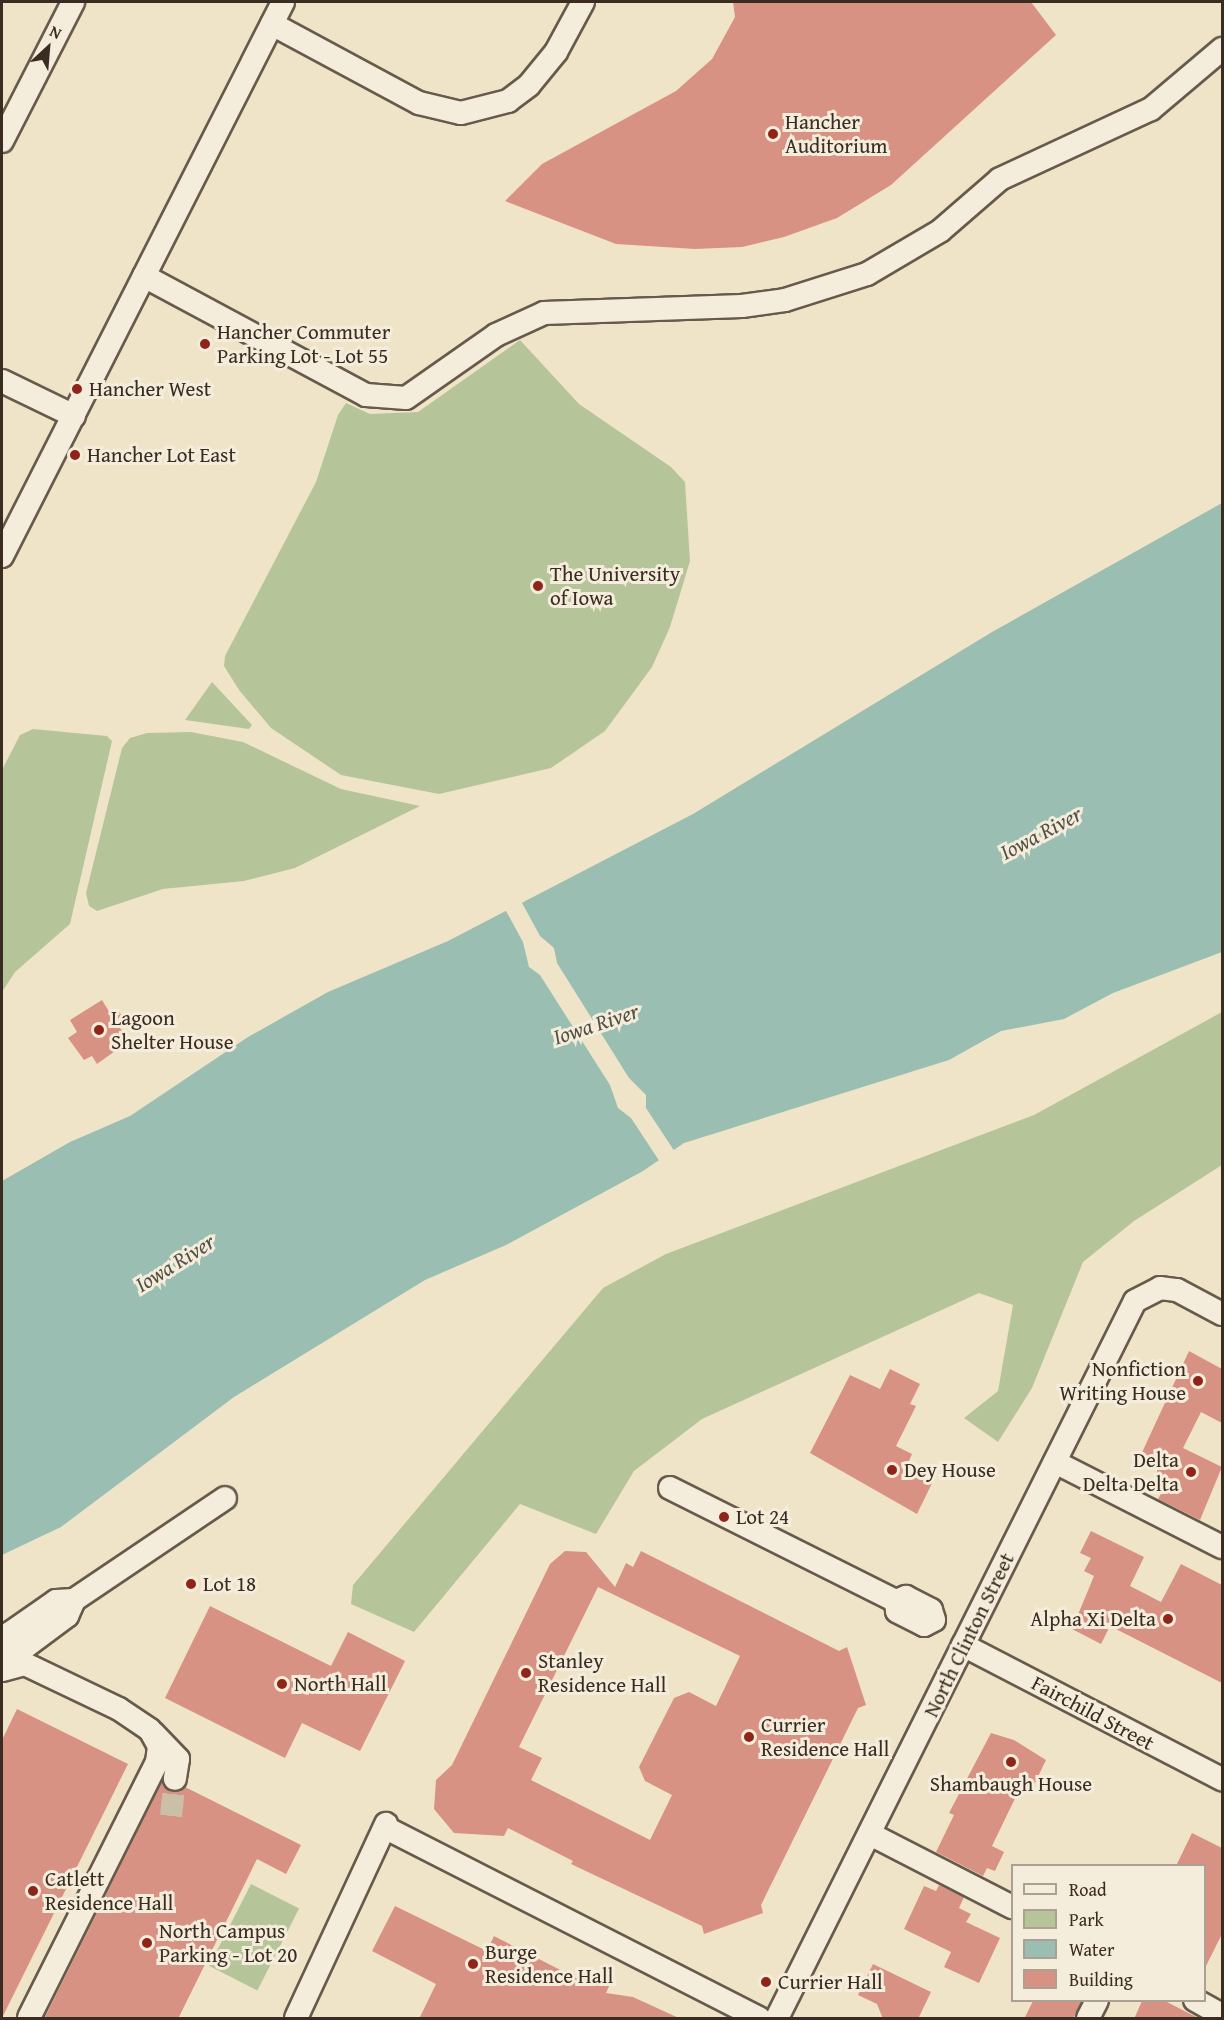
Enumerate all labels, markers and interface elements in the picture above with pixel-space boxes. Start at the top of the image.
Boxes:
north arrow [18,18,78,78]
text: N [46,19,66,45]
place label: Hancher Auditorium [785,109,887,159]
marker: Hancher Auditorium [766,127,780,141]
place label: Hancher Commuter Parking Lot - Lot 55 [217,319,390,369]
marker: Hancher Commuter Parking Lot - Lot 55 [198,337,212,351]
place label: Hancher West [89,376,211,402]
marker: Hancher West [70,382,84,396]
place label: Hancher Lot East [87,442,236,468]
marker: Hancher Lot East [68,448,82,462]
place label: The University of Iowa [550,561,680,611]
marker: The University of Iowa [531,579,545,593]
water label: Iowa River [996,801,1086,865]
water label: Iowa River [550,998,642,1050]
place label: Lagoon Shelter House [111,1005,234,1055]
marker: Lagoon Shelter House [92,1023,106,1037]
water label: Iowa River [130,1228,220,1298]
place label: Nonfiction Writing House [1059,1356,1186,1406]
marker: Nonfiction Writing House [1191,1374,1205,1388]
place label: Delta Delta Delta [1083,1447,1179,1497]
place label: Dey House [904,1457,996,1483]
marker: Dey House [885,1463,899,1477]
marker: Delta Delta Delta [1184,1465,1198,1479]
place label: Lot 24 [736,1504,789,1530]
marker: Lot 24 [717,1510,731,1524]
street label: North Clinton Street [918,1549,1020,1721]
place label: Lot 18 [203,1571,256,1597]
marker: Lot 18 [184,1577,198,1591]
place label: Alpha Xi Delta [1030,1606,1156,1632]
marker: Alpha Xi Delta [1161,1612,1175,1626]
place label: Stanley Residence Hall [538,1648,666,1698]
marker: Stanley Residence Hall [519,1666,533,1680]
street label: Fairchild Street [1027,1670,1159,1756]
place label: North Hall [294,1671,387,1697]
marker: North Hall [275,1677,289,1691]
place label: Currier Residence Hall [761,1712,889,1762]
marker: Currier Residence Hall [742,1730,756,1744]
marker: Shambaugh House [1004,1755,1018,1769]
place label: Shambaugh House [930,1771,1092,1797]
legend [1011,1864,1206,2002]
place label: Catlett Residence Hall [45,1866,173,1916]
text: Road [1069,1876,1107,1903]
marker: Catlett Residence Hall [26,1884,40,1898]
text: Park [1069,1906,1104,1933]
place label: North Campus Parking - Lot 20 [159,1918,297,1968]
marker: North Campus Parking - Lot 20 [140,1936,154,1950]
text: Water [1069,1936,1114,1963]
place label: Burge Residence Hall [485,1939,613,1989]
marker: Burge Residence Hall [466,1957,480,1971]
text: Building [1069,1966,1133,1993]
place label: Currier Hall [778,1969,883,1995]
marker: Currier Hall [759,1975,773,1989]

